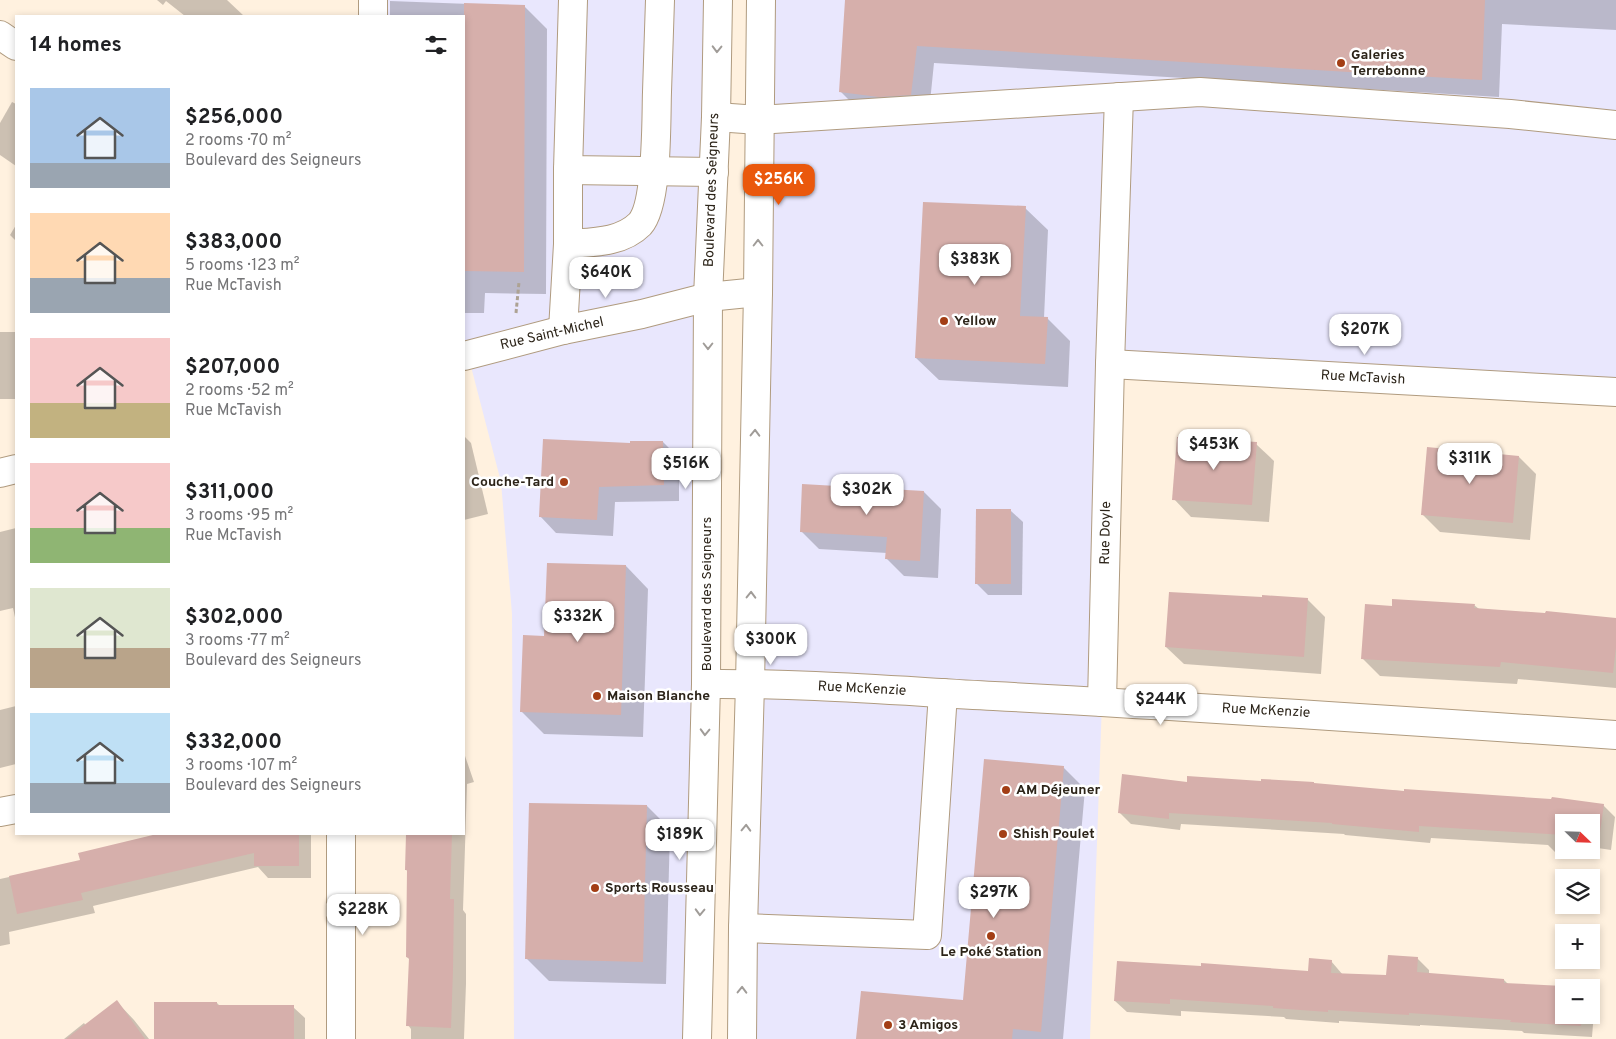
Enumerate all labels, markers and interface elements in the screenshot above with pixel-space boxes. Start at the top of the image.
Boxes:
icon: filters [422,31,450,59]
text: 14 homes [30,32,122,59]
one-way arrow [712,45,722,53]
place label: Galeries Terrebonne [1351,47,1426,80]
marker: Galeries Terrebonne [1335,57,1347,69]
text: $256,000 [185,104,283,131]
icon: home [70,108,130,168]
street label: Boulevard des Seigneurs [701,113,723,267]
text: 2 rooms · 70 m² [185,131,292,151]
text: Boulevard des Seigneurs [185,151,361,171]
pin: $256K [744,164,814,206]
text: $256K [754,170,804,190]
text: $383,000 [185,229,282,256]
icon: home [70,233,130,293]
one-way arrow [753,239,763,246]
pin: $383K [940,244,1010,286]
text: $383K [950,250,1000,270]
text: 5 rooms · 123 m² [185,256,300,276]
pin: $640K [571,256,641,299]
text: $640K [580,263,632,283]
text: Rue McTavish [185,276,282,296]
place label: Yellow [954,313,997,330]
street label: Rue Saint-Michel [498,314,606,354]
pin: $207K [1330,314,1400,356]
marker: Yellow [938,315,950,327]
text: $207K [1340,320,1390,340]
one-way arrow [703,342,713,350]
text: $207,000 [185,354,280,381]
icon: home [70,358,130,418]
street label: Rue McTavish [1320,367,1406,389]
text: 2 rooms · 52 m² [185,381,294,401]
text: Rue McTavish [185,401,282,421]
pin: $453K [1179,428,1249,471]
one-way arrow [749,429,760,437]
text: $453K [1189,435,1239,455]
pin: $311K [1435,442,1505,485]
pin: $516K [651,448,721,490]
text: $311K [1448,449,1492,469]
text: $516K [663,454,710,474]
place label: Couche-Tard [471,474,554,491]
pin: $302K [832,474,902,516]
marker: Couche-Tard [558,476,570,488]
text: $311,000 [185,479,274,506]
text: $302K [842,480,892,500]
icon: home [70,483,130,543]
street label: Rue Doyle [1097,501,1115,565]
text: 3 rooms · 95 m² [185,506,293,526]
street label: Boulevard des Seigneurs [699,517,716,671]
text: Rue McTavish [185,526,282,546]
one-way arrow [746,591,757,599]
pin: $332K [543,600,613,643]
text: $302,000 [185,604,283,631]
text: $332K [553,607,603,627]
icon: home [70,608,130,668]
pin: $300K [736,624,806,666]
text: $300K [745,630,797,650]
text: 3 rooms · 77 m² [185,631,290,651]
text: Boulevard des Seigneurs [185,651,361,671]
street label: Rue McKenzie [817,678,907,700]
pin: $244K [1126,684,1196,726]
place label: Maison Blanche [607,688,710,705]
marker: Maison Blanche [591,690,603,702]
text: $244K [1135,690,1187,710]
street label: Rue McKenzie [1221,700,1311,722]
text: $332,000 [185,729,282,756]
one-way arrow [700,729,710,737]
icon: home [70,733,130,793]
text: 3 rooms · 107 m² [185,756,297,776]
text: Boulevard des Seigneurs [185,776,361,796]
place label: AM Déjeuner [1016,782,1101,799]
marker: AM Déjeuner [1000,784,1012,796]
north arrow [1555,814,1600,859]
map controls [1555,814,1600,1024]
pin: $189K [645,818,715,861]
one-way arrow [740,824,751,832]
text: $189K [656,825,704,845]
place label: Shish Poulet [1013,826,1095,843]
marker: Shish Poulet [997,828,1009,840]
button: layers [1555,869,1600,914]
pin: $297K [959,876,1029,919]
place label: Sports Rousseau [605,880,714,897]
marker: Sports Rousseau [589,882,601,894]
text: $297K [970,883,1018,903]
pin: $228K [328,894,398,936]
text: $228K [338,900,388,920]
one-way arrow [695,908,706,916]
button: + [1555,924,1600,969]
marker: Le Poké Station [985,930,997,942]
place label: Le Poké Station [940,944,1042,961]
button: − [1555,979,1600,1024]
one-way arrow [737,986,747,994]
place label: 3 Amigos [898,1017,958,1034]
marker: 3 Amigos [882,1019,894,1031]

